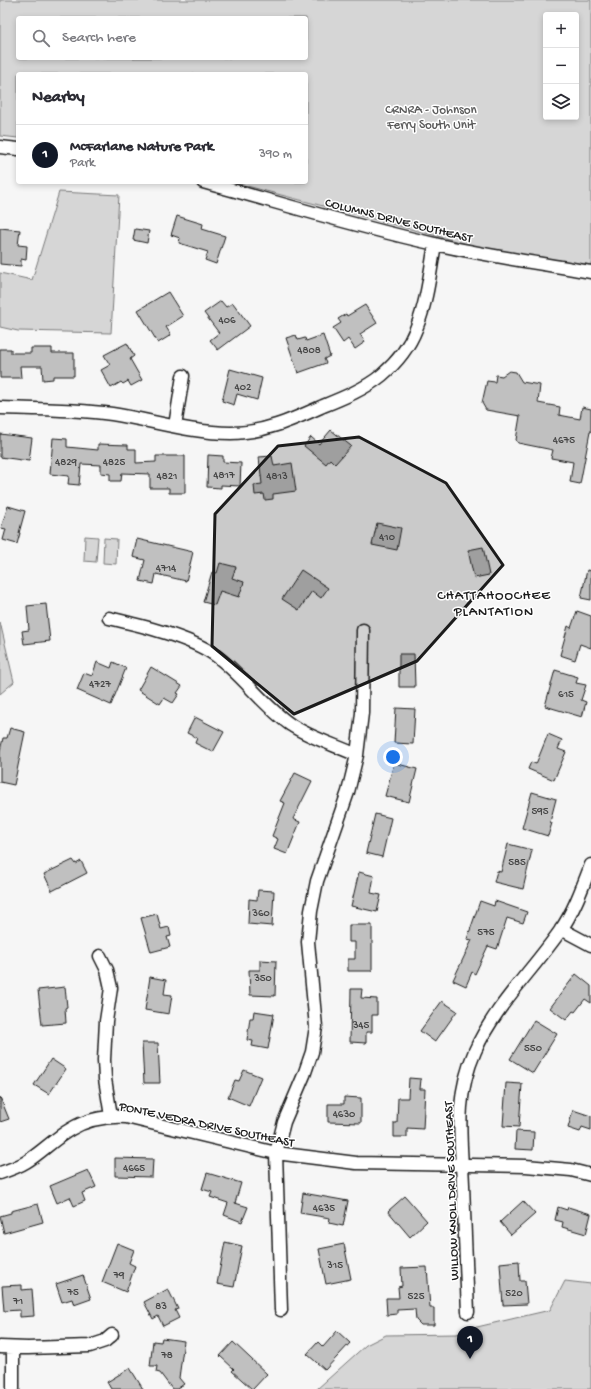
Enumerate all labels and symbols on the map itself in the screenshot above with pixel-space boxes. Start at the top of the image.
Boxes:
park label: CRNRA - Johnson Ferry South Unit [385,103,478,133]
street label: COLUMNS DRIVE SOUTHEAST [323,196,475,247]
house number: 406 [218,315,236,327]
house number: 4808 [297,345,321,357]
house number: 402 [235,382,252,394]
house number: 4675 [553,435,575,447]
house number: 4829 [55,457,78,469]
house number: 4825 [103,457,125,469]
house number: 4817 [213,470,235,482]
house number: 4821 [156,471,178,483]
house number: 4813 [266,471,288,483]
house number: 410 [379,532,395,544]
house number: 4714 [156,563,177,575]
district label: CHATTAHOOCHEE PLANTATION [437,588,551,621]
house number: 4727 [89,679,111,691]
house number: 615 [558,689,574,701]
your location [383,747,403,767]
house number: 595 [531,806,549,818]
house number: 585 [508,857,526,869]
house number: 360 [251,908,270,920]
house number: 575 [477,927,495,939]
house number: 350 [253,973,272,985]
house number: 345 [352,1020,370,1032]
house number: 550 [524,1043,542,1055]
street label: PONTE VEDRA DRIVE SOUTHEAST [117,1099,296,1152]
street label: WILLOW KNOLL DRIVE SOUTHEAST [442,1100,463,1281]
house number: 4630 [333,1109,355,1121]
house number: 4665 [123,1163,145,1175]
house number: 4635 [313,1203,335,1215]
house number: 315 [326,1260,343,1272]
house number: 79 [112,1270,125,1282]
house number: 75 [66,1287,79,1299]
house number: 520 [505,1288,523,1300]
house number: 525 [408,1291,425,1303]
house number: 71 [12,1296,23,1308]
house number: 83 [155,1301,167,1313]
pin: 1 [457,1326,483,1359]
house number: 78 [160,1350,173,1362]

